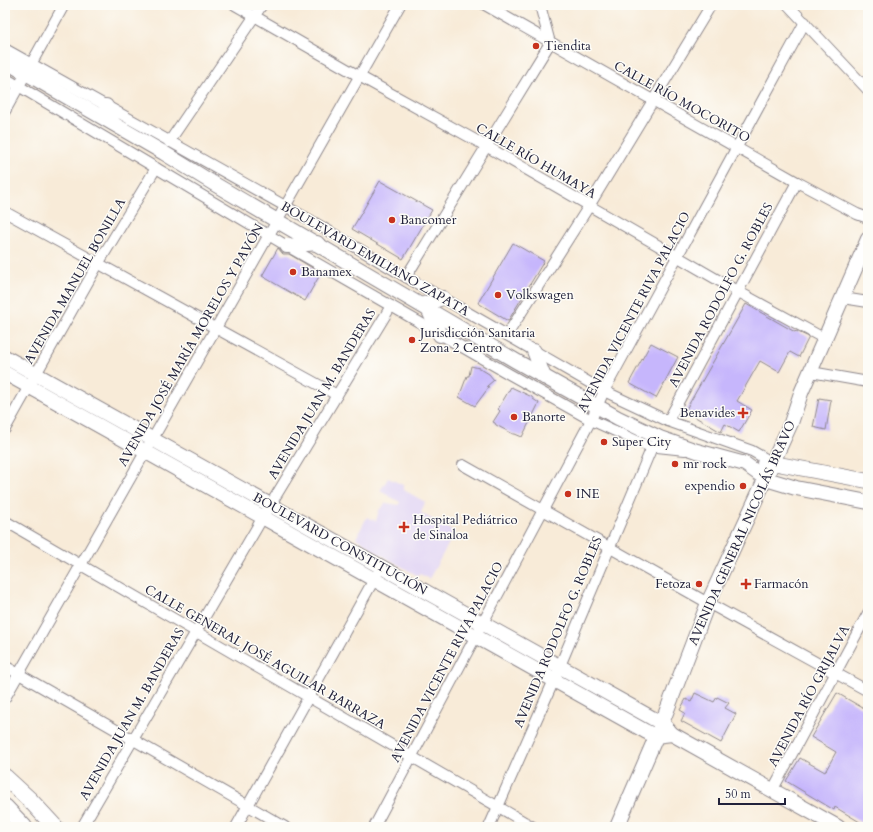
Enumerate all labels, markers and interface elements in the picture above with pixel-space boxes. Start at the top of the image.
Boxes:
place label: Tiendita [544,37,591,55]
marker: Tiendita [531,41,541,51]
street label: CALLE RÍO MOCORITO [611,57,753,147]
street label: CALLE RÍO HUMAYA [472,119,600,203]
street label: AVENIDA MANUEL BONILLA [20,194,130,367]
street label: BOULEVARD EMILIANO ZAPATA [278,198,473,321]
street label: AVENIDA RODOLFO G. ROBLES [665,200,777,390]
street label: AVENIDA VICENTE RIVA PALACIO [573,208,695,416]
place label: Bancomer [400,211,457,229]
marker: Bancomer [387,215,397,225]
street label: AVENIDA JOSÉ MARÍA MORELOS Y PAVÓN [114,220,268,470]
place label: Banamex [301,263,352,281]
marker: Banamex [288,267,298,277]
place label: Volkswagen [506,286,574,304]
marker: Volkswagen [493,290,503,300]
street label: AVENIDA JUAN M. BANDERAS [264,305,380,483]
place label: Jurisdicción Sanitaria Zona 2 Centro [418,324,536,357]
marker: Jurisdicción Sanitaria Zona 2 Centro [407,335,417,345]
place label: Benavides [680,404,735,422]
place label: Banorte [522,408,566,426]
marker: Benavides [738,408,748,418]
marker: Banorte [509,412,519,422]
street label: AVENIDA GENERAL NICOLÁS BRAVO [684,418,800,648]
place label: Super City [612,433,671,451]
marker: Super City [599,437,609,447]
place label: mr rock [683,455,727,473]
marker: mr rock [670,459,680,469]
place label: expendio [685,477,735,495]
marker: expendio [738,481,748,491]
place label: INE [576,485,600,503]
street label: BOULEVARD CONSTITUCIÓN [250,488,430,600]
marker: INE [563,489,573,499]
place label: Hospital Pediátrico de Sinaloa [413,511,518,544]
marker: Hospital Pediátrico de Sinaloa [398,521,410,533]
street label: AVENIDA RODOLFO G. ROBLES [509,534,607,730]
street label: AVENIDA VICENTE RIVA PALACIO [386,558,508,766]
place label: Fetoza [655,575,691,593]
place label: Farmacón [754,575,809,593]
marker: Fetoza [694,579,704,589]
marker: Farmacón [741,579,751,589]
street label: CALLE GENERAL JOSÉ AGUILAR BARRAZA [141,580,389,734]
street label: AVENIDA RÍO GRIJALVA [764,621,854,770]
street label: AVENIDA JUAN M. BANDERAS [75,625,189,803]
scale bar [719,780,785,806]
text: 50 m [725,786,752,802]

